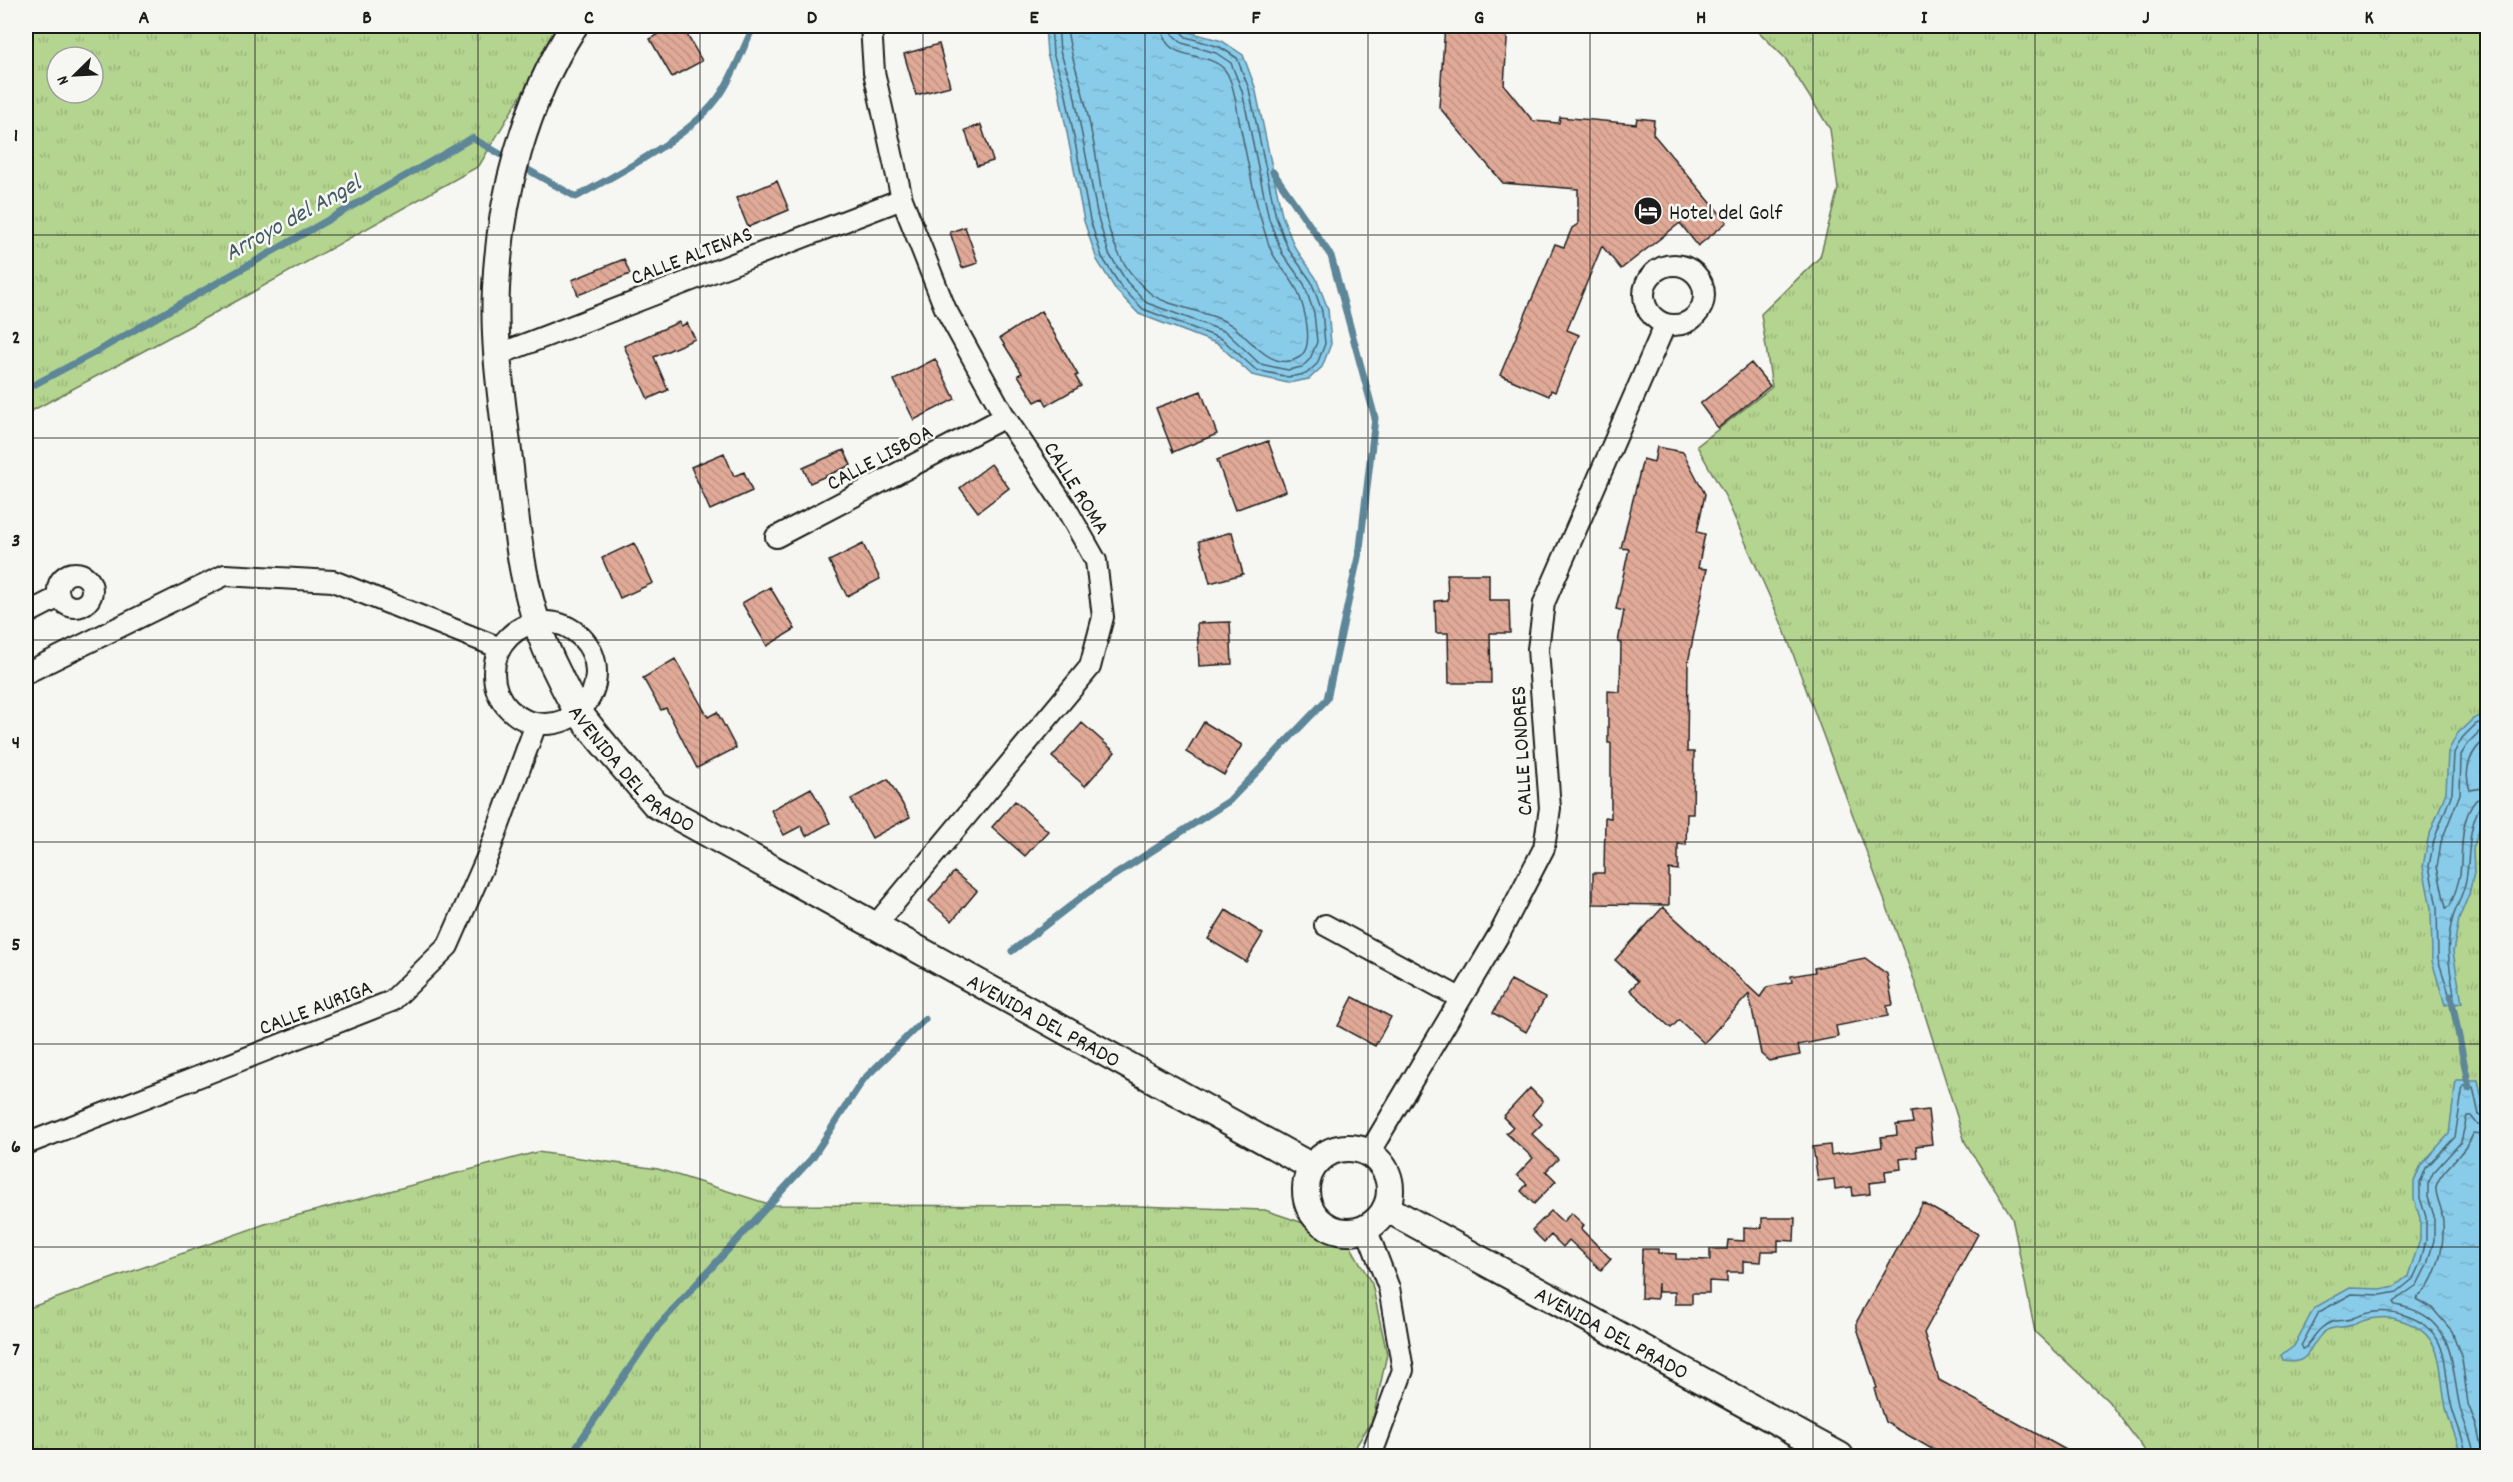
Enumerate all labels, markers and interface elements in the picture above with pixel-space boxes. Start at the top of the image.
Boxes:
text: A [139,5,150,33]
text: B [362,5,372,33]
text: C [584,5,594,33]
text: D [807,5,818,33]
text: E [1029,5,1039,33]
text: F [1252,5,1262,33]
text: G [1474,5,1484,33]
text: H [1696,5,1706,33]
text: I [1921,5,1928,33]
text: J [2142,5,2150,33]
text: K [2364,5,2374,33]
north arrow [45,45,105,105]
text: N [51,72,76,88]
text: 1 [14,123,18,151]
water label: Arroyo del Angel [219,167,370,271]
hotel icon: Hotel del Golf [1632,195,1664,227]
place label: Hotel del Golf [1669,199,1784,230]
street label: CALLE ALTENAS [627,220,758,295]
text: 2 [12,325,20,353]
street label: CALLE LISBOA [822,418,939,500]
street label: CALLE ROMA [1034,436,1116,541]
text: 3 [12,528,20,556]
street label: CALLE LONDRES [1505,685,1542,817]
street label: AVENIDA DEL PRADO [559,700,700,842]
text: 4 [12,730,20,758]
text: 5 [11,932,21,960]
street label: AVENIDA DEL PRADO [961,967,1125,1077]
street label: CALLE AURIGA [255,973,377,1045]
text: 6 [11,1134,21,1162]
street label: AVENIDA DEL PRADO [1528,1280,1693,1389]
text: 7 [12,1337,20,1365]

